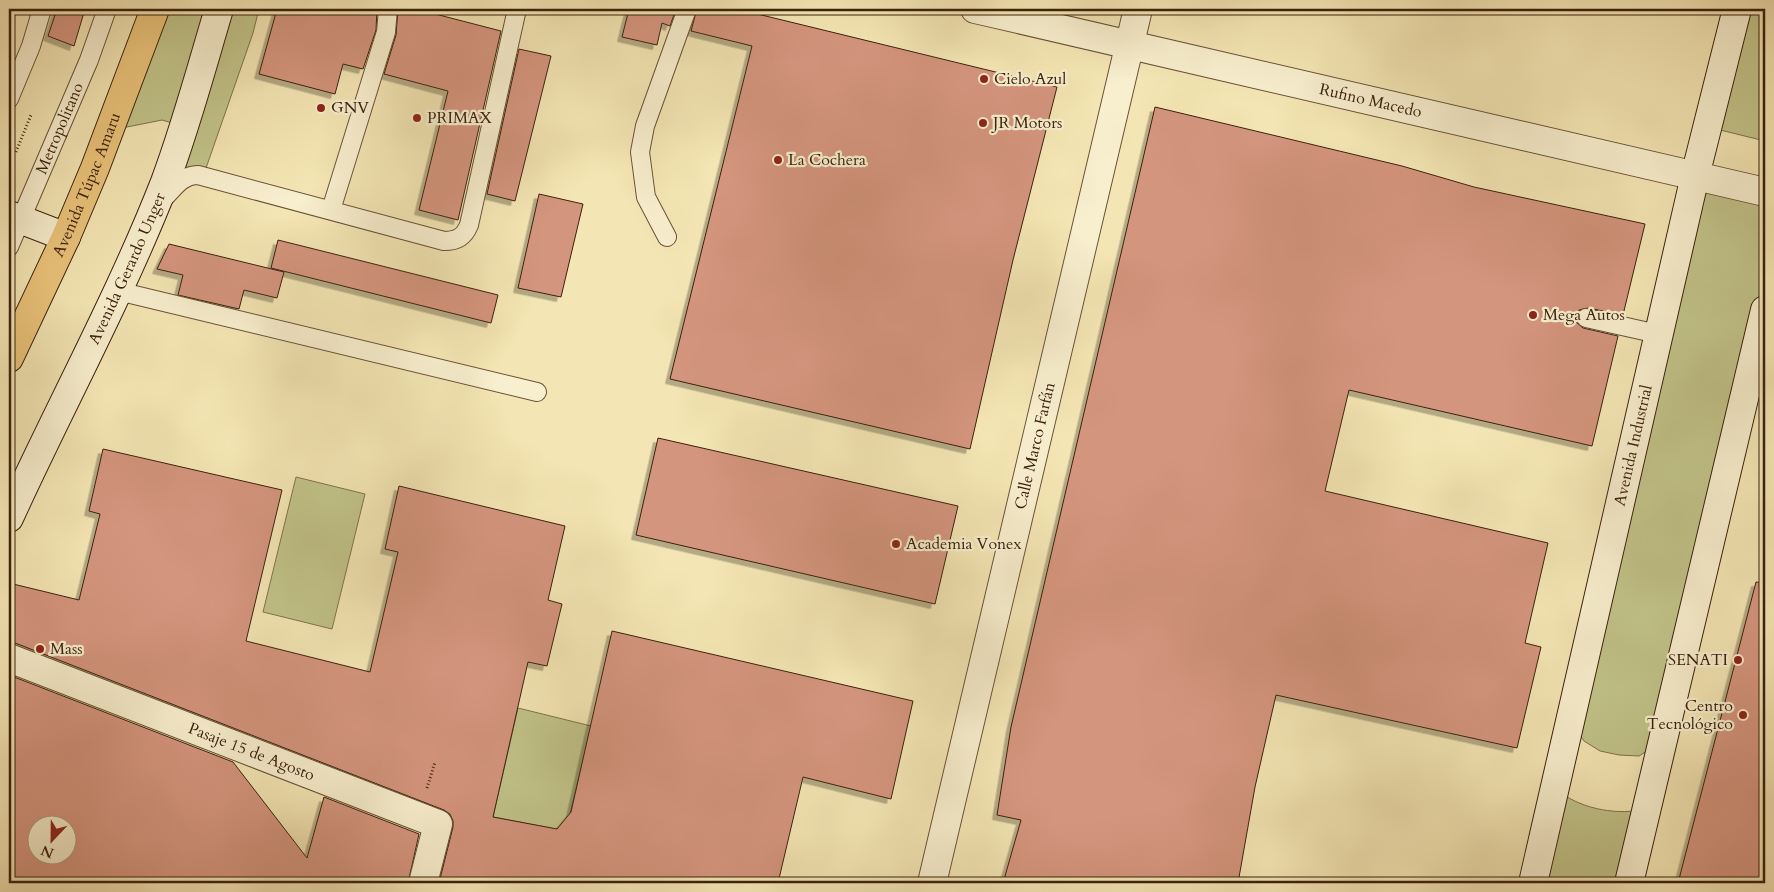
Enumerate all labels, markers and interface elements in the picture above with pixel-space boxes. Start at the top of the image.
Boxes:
place label: Cielo Azul [994,68,1066,90]
marker: Cielo Azul [978,73,990,85]
street label: Rufino Macedo [1317,78,1424,123]
street label: Metropolitano [30,79,89,177]
place label: GNV [331,97,369,119]
marker: GNV [315,102,327,114]
place label: PRIMAX [427,107,492,129]
street label: Avenida Túpac Amaru [47,109,126,260]
marker: PRIMAX [411,112,423,124]
place label: JR Motors [991,112,1062,134]
marker: JR Motors [977,117,989,129]
place label: La Cochera [788,149,866,171]
marker: La Cochera [772,154,784,166]
street label: Avenida Gerardo Unger [83,189,171,348]
place label: Mega Autos [1543,304,1625,326]
marker: Mega Autos [1527,309,1539,321]
street label: Calle Marco Farfán [1009,380,1061,512]
street label: Avenida Industrial [1609,383,1658,508]
place label: Academia Vonex [906,533,1021,555]
marker: Academia Vonex [890,538,902,550]
place label: Mass [50,638,83,660]
marker: Mass [34,643,46,655]
place label: SENATI [1668,649,1728,671]
marker: SENATI [1732,654,1744,666]
place label: Centro Tecnológico [1647,695,1733,735]
marker: Centro Tecnológico [1737,709,1749,721]
street label: Pasaje 15 de Agosto [185,717,318,786]
north arrow [28,814,78,864]
text: N [38,841,57,863]

